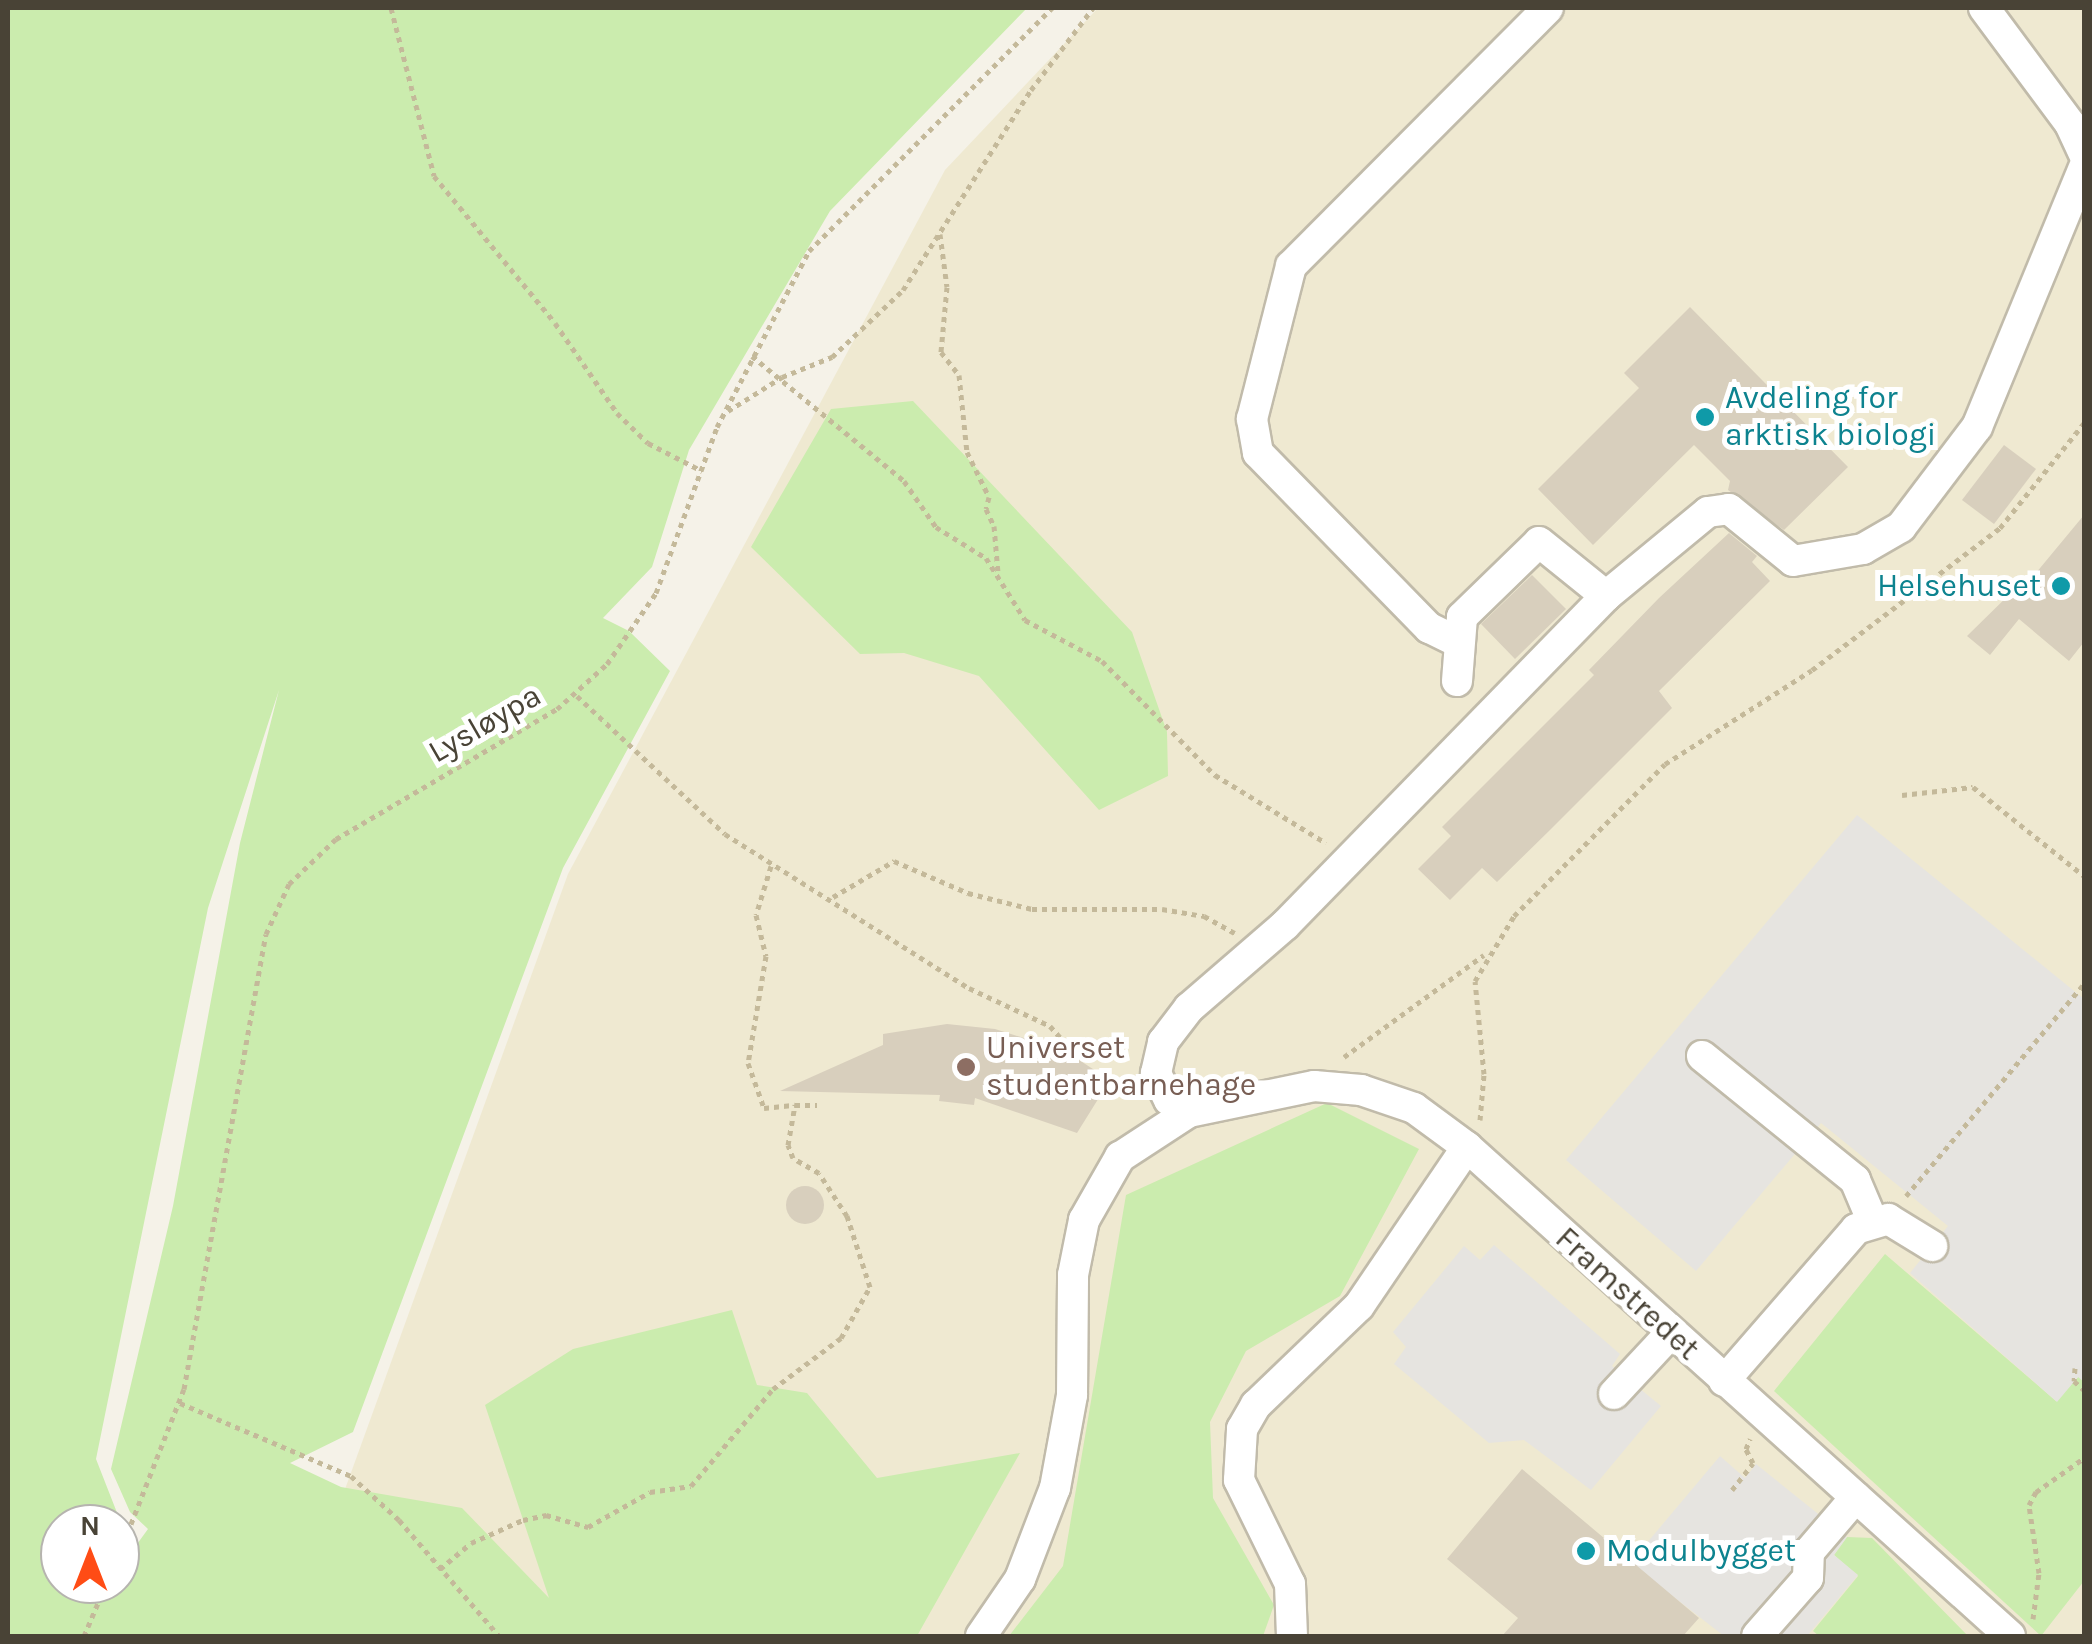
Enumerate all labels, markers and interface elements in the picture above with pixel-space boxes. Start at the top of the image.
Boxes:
place label: Avdeling for arktisk biologi [1725,380,1936,455]
marker: Avdeling for arktisk biologi [1694,406,1716,428]
place label: Helsehuset [1877,567,2041,605]
marker: Helsehuset [2050,575,2072,597]
street label: Lysløypa [422,677,548,771]
place label: Universet studentbarnehage [986,1030,1256,1105]
marker: Universet studentbarnehage [955,1056,977,1078]
street label: Framstredet [1547,1219,1707,1369]
north arrow [40,1504,140,1604]
text: N [80,1509,100,1542]
place label: Modulbygget [1606,1532,1796,1570]
marker: Modulbygget [1575,1540,1597,1562]

